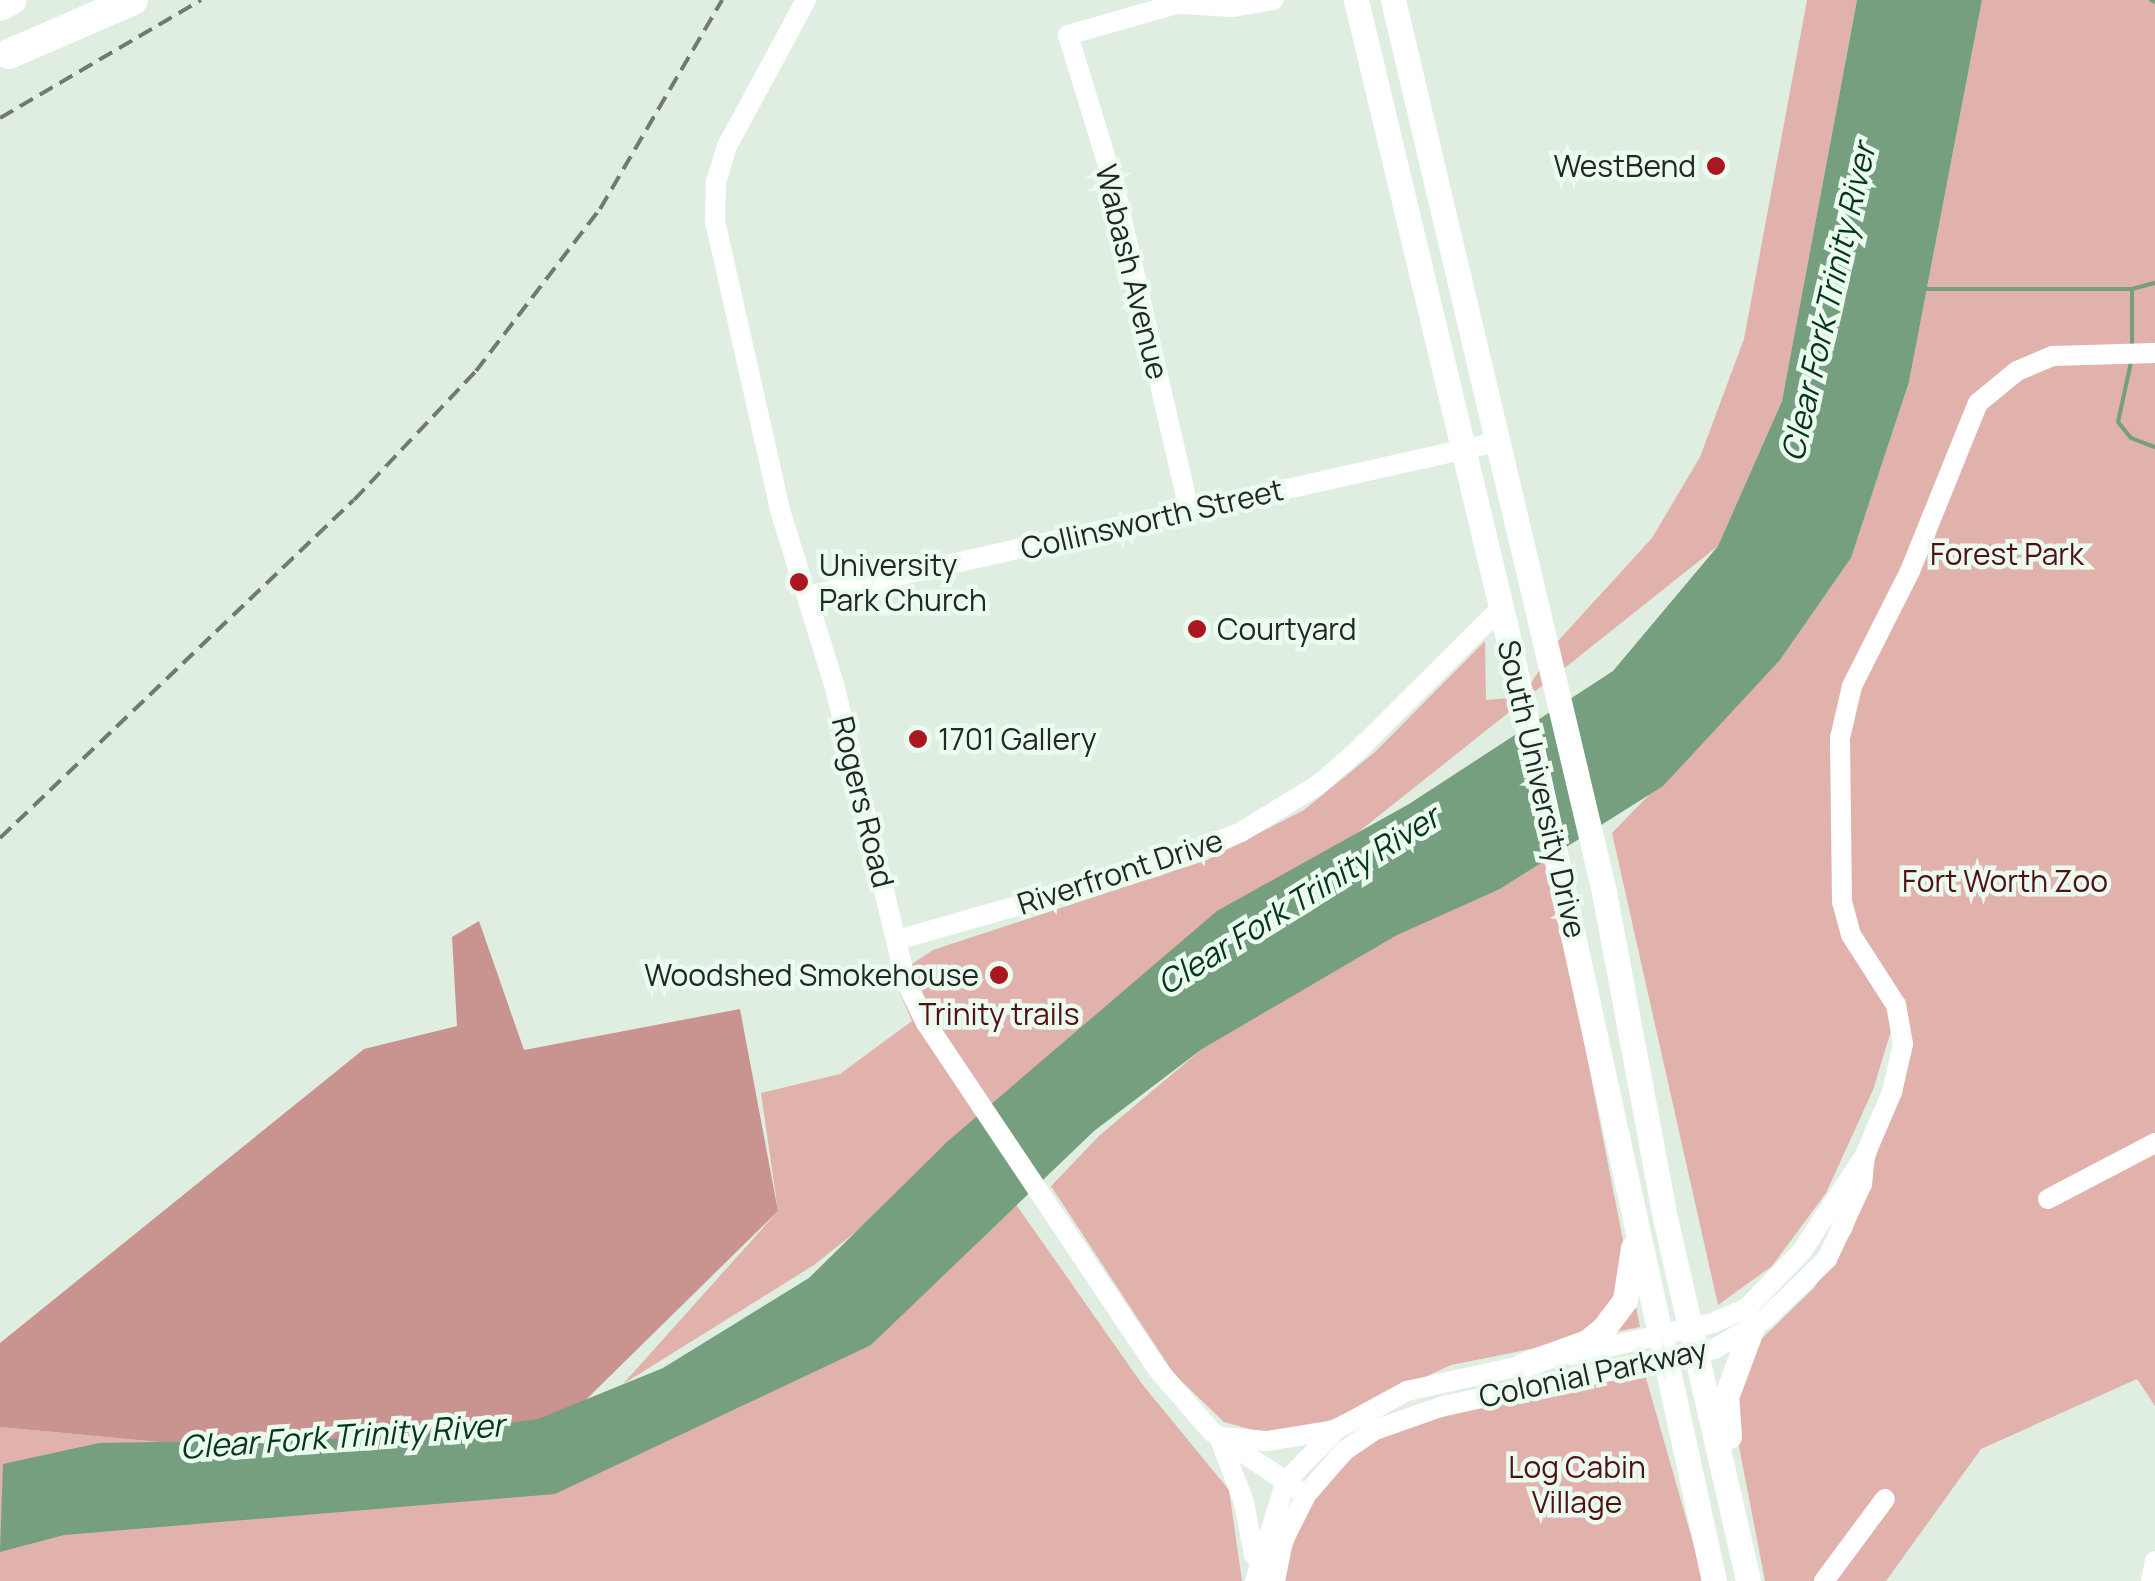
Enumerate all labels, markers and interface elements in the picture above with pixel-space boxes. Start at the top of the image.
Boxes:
water label: Clear Fork Trinity River [1773,139,1883,465]
place label: WestBend [1553,148,1696,184]
marker: WestBend [1705,155,1727,177]
street label: Wabash Avenue [1088,161,1176,383]
street label: Collinsworth Street [1017,471,1287,567]
park label: Forest Park [1930,536,2084,572]
place label: University Park Church [819,547,987,618]
marker: University Park Church [788,571,810,593]
place label: Courtyard [1217,611,1357,647]
marker: Courtyard [1186,618,1208,640]
street label: South University Drive [1490,637,1594,941]
street label: Rogers Road [824,713,902,891]
place label: 1701 Gallery [938,721,1097,757]
marker: 1701 Gallery [907,728,929,750]
water label: Clear Fork Trinity River [1150,798,1446,1002]
street label: Riverfront Drive [1013,822,1227,922]
park label: Fort Worth Zoo [1902,863,2108,899]
place label: Woodshed Smokehouse [644,957,979,993]
marker: Woodshed Smokehouse [988,964,1010,986]
park label: Trinity trails [918,996,1080,1032]
street label: Colonial Parkway [1476,1331,1710,1415]
water label: Clear Fork Trinity River [179,1406,505,1466]
park label: Log Cabin Village [1508,1449,1646,1520]

